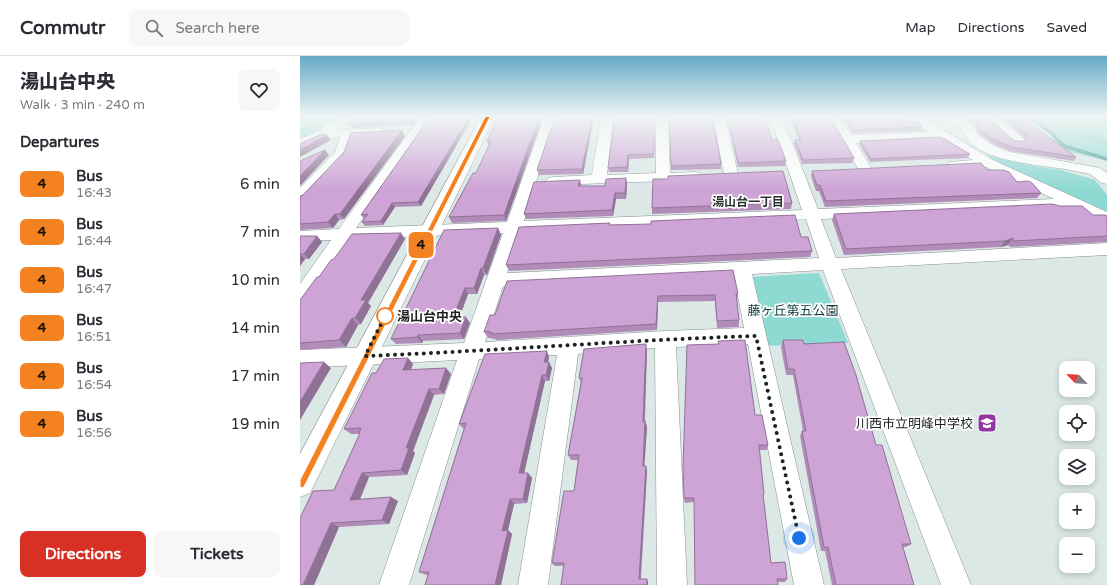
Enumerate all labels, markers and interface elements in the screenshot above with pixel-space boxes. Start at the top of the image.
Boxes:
search box [129,10,409,46]
text: Commutr [20,17,105,39]
icon: search [143,17,165,39]
text: Search here [175,19,260,37]
text: Map [905,19,936,36]
text: Directions [958,19,1025,36]
text: Saved [1047,19,1087,36]
button: heart [238,69,280,111]
text: 湯山台中央 [20,71,115,93]
text: Walk · 3 min · 240 m [20,97,145,113]
text: Departures [20,133,99,151]
text: Bus [76,167,103,185]
text: 4 [38,175,46,192]
text: 6 min [240,175,280,193]
text: 16:43 [76,185,112,201]
district label: 湯山台一丁目 [712,195,784,209]
text: Bus [76,215,103,233]
text: 4 [38,223,46,240]
text: 7 min [240,223,280,241]
line badge: 4 [408,232,434,258]
text: 16:44 [76,233,112,249]
text: 4 [417,236,425,253]
text: Bus [76,263,103,281]
text: 4 [38,271,46,288]
text: 10 min [231,271,280,289]
text: 16:47 [76,281,112,297]
park label: 藤ヶ丘第五公園 [747,303,839,319]
marker: 湯山台中央 [376,307,394,325]
place label: 湯山台中央 [397,309,462,325]
text: Bus [76,311,103,329]
text: 4 [38,319,46,336]
text: 14 min [231,319,280,337]
text: 16:51 [76,329,112,345]
text: Bus [76,359,103,377]
north arrow [1059,361,1095,397]
map controls [1059,361,1095,573]
text: 4 [38,367,46,384]
text: 17 min [231,367,280,385]
text: 16:54 [76,377,112,393]
button: locate [1059,405,1095,441]
text: Bus [76,407,103,425]
school or university icon: 川西市立明峰中学校 [976,412,998,434]
text: 4 [38,415,46,432]
text: 19 min [231,415,280,433]
place label: 川西市立明峰中学校 [856,416,973,432]
text: 16:56 [76,425,112,441]
button: layers [1059,449,1095,485]
button: + [1059,493,1095,529]
your location [789,528,809,548]
button: Directions [20,531,146,577]
button: Tickets [154,531,280,577]
button: − [1059,537,1095,573]

